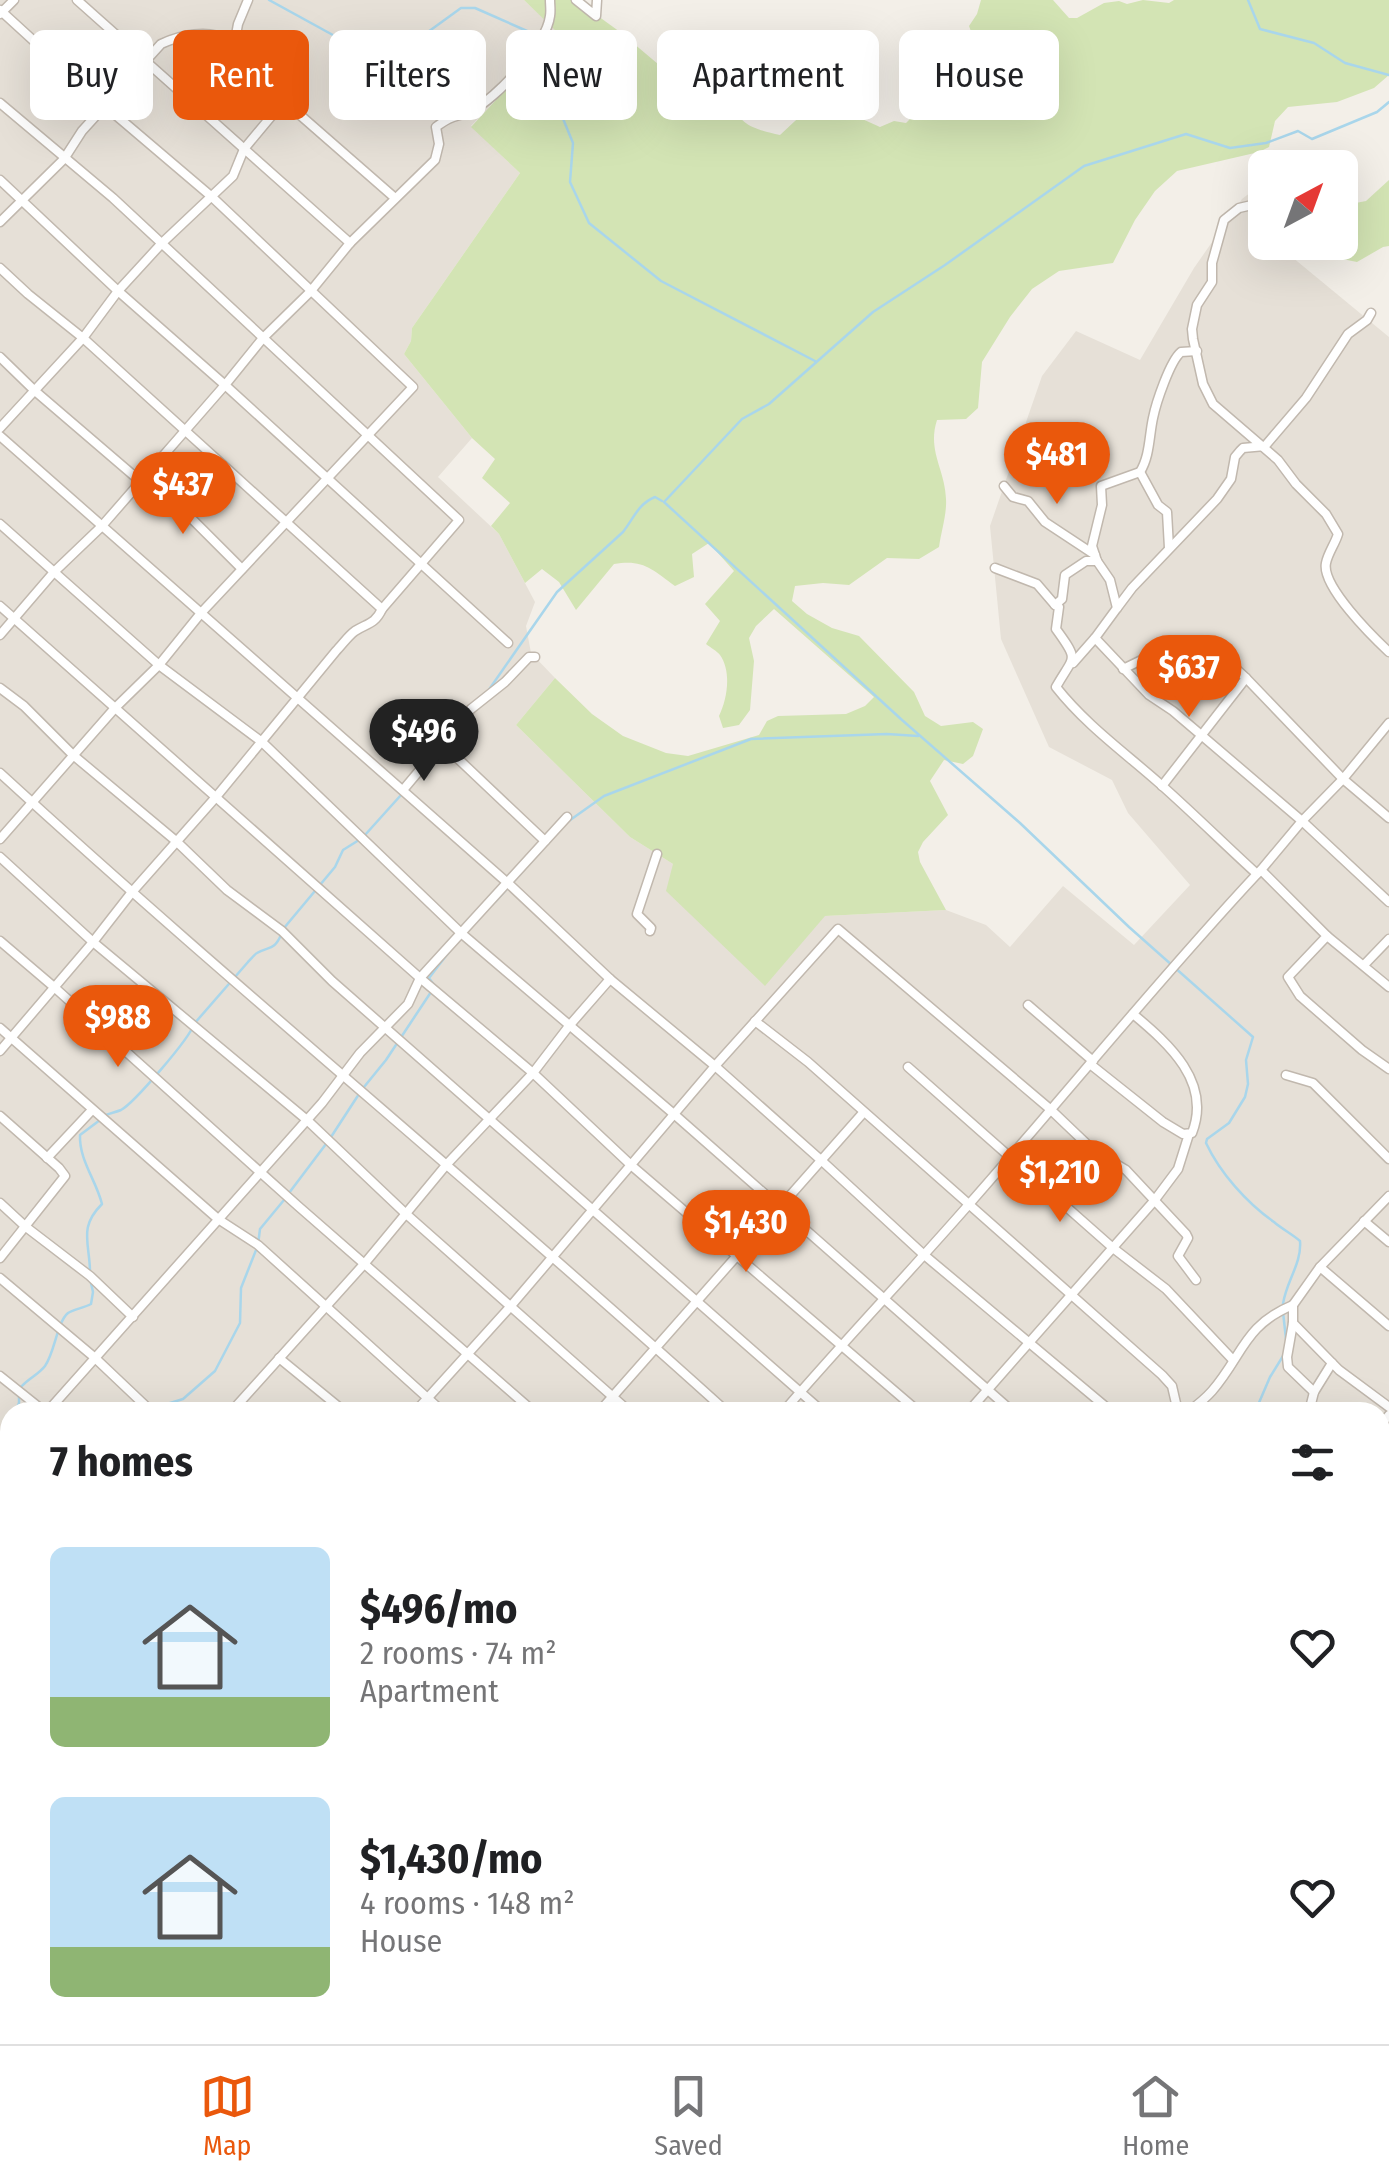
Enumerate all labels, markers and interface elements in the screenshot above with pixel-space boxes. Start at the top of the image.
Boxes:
chip: Buy [30,30,153,120]
chip: Rent [173,30,309,120]
chip: Filters [329,30,486,120]
chip: New [506,30,637,120]
chip: Apartment [657,30,879,120]
chip: House [899,30,1059,120]
north arrow [1248,150,1358,260]
map controls [1248,150,1358,260]
pin: $481 [998,422,1116,507]
text: $481 [1026,435,1088,473]
pin: $437 [124,452,242,537]
text: $437 [153,465,213,503]
pin: $637 [1130,635,1248,720]
text: $637 [1158,648,1220,686]
pin: $496 [365,699,483,784]
text: $496 [391,712,457,750]
pin: $988 [59,985,177,1070]
text: $988 [85,998,151,1036]
pin: $1,210 [979,1140,1141,1225]
text: $1,210 [1020,1153,1100,1191]
pin: $1,430 [665,1190,827,1275]
text: $1,430 [704,1203,788,1241]
icon: filters [1285,1435,1340,1490]
text: 7 homes [50,1437,193,1487]
text: $496/mo [360,1584,517,1634]
icon: home [130,1587,250,1707]
icon: heart [1285,1620,1340,1675]
text: 2 rooms · 74 m² [360,1634,557,1672]
text: Apartment [360,1672,499,1710]
text: $1,430/mo [360,1834,543,1884]
icon: home [130,1837,250,1957]
icon: heart [1285,1870,1340,1925]
text: 4 rooms · 148 m² [360,1884,575,1922]
text: House [360,1922,442,1960]
tab: Map [200,2069,255,2162]
tab: Saved [654,2069,723,2162]
tab: Home [1122,2069,1189,2162]

